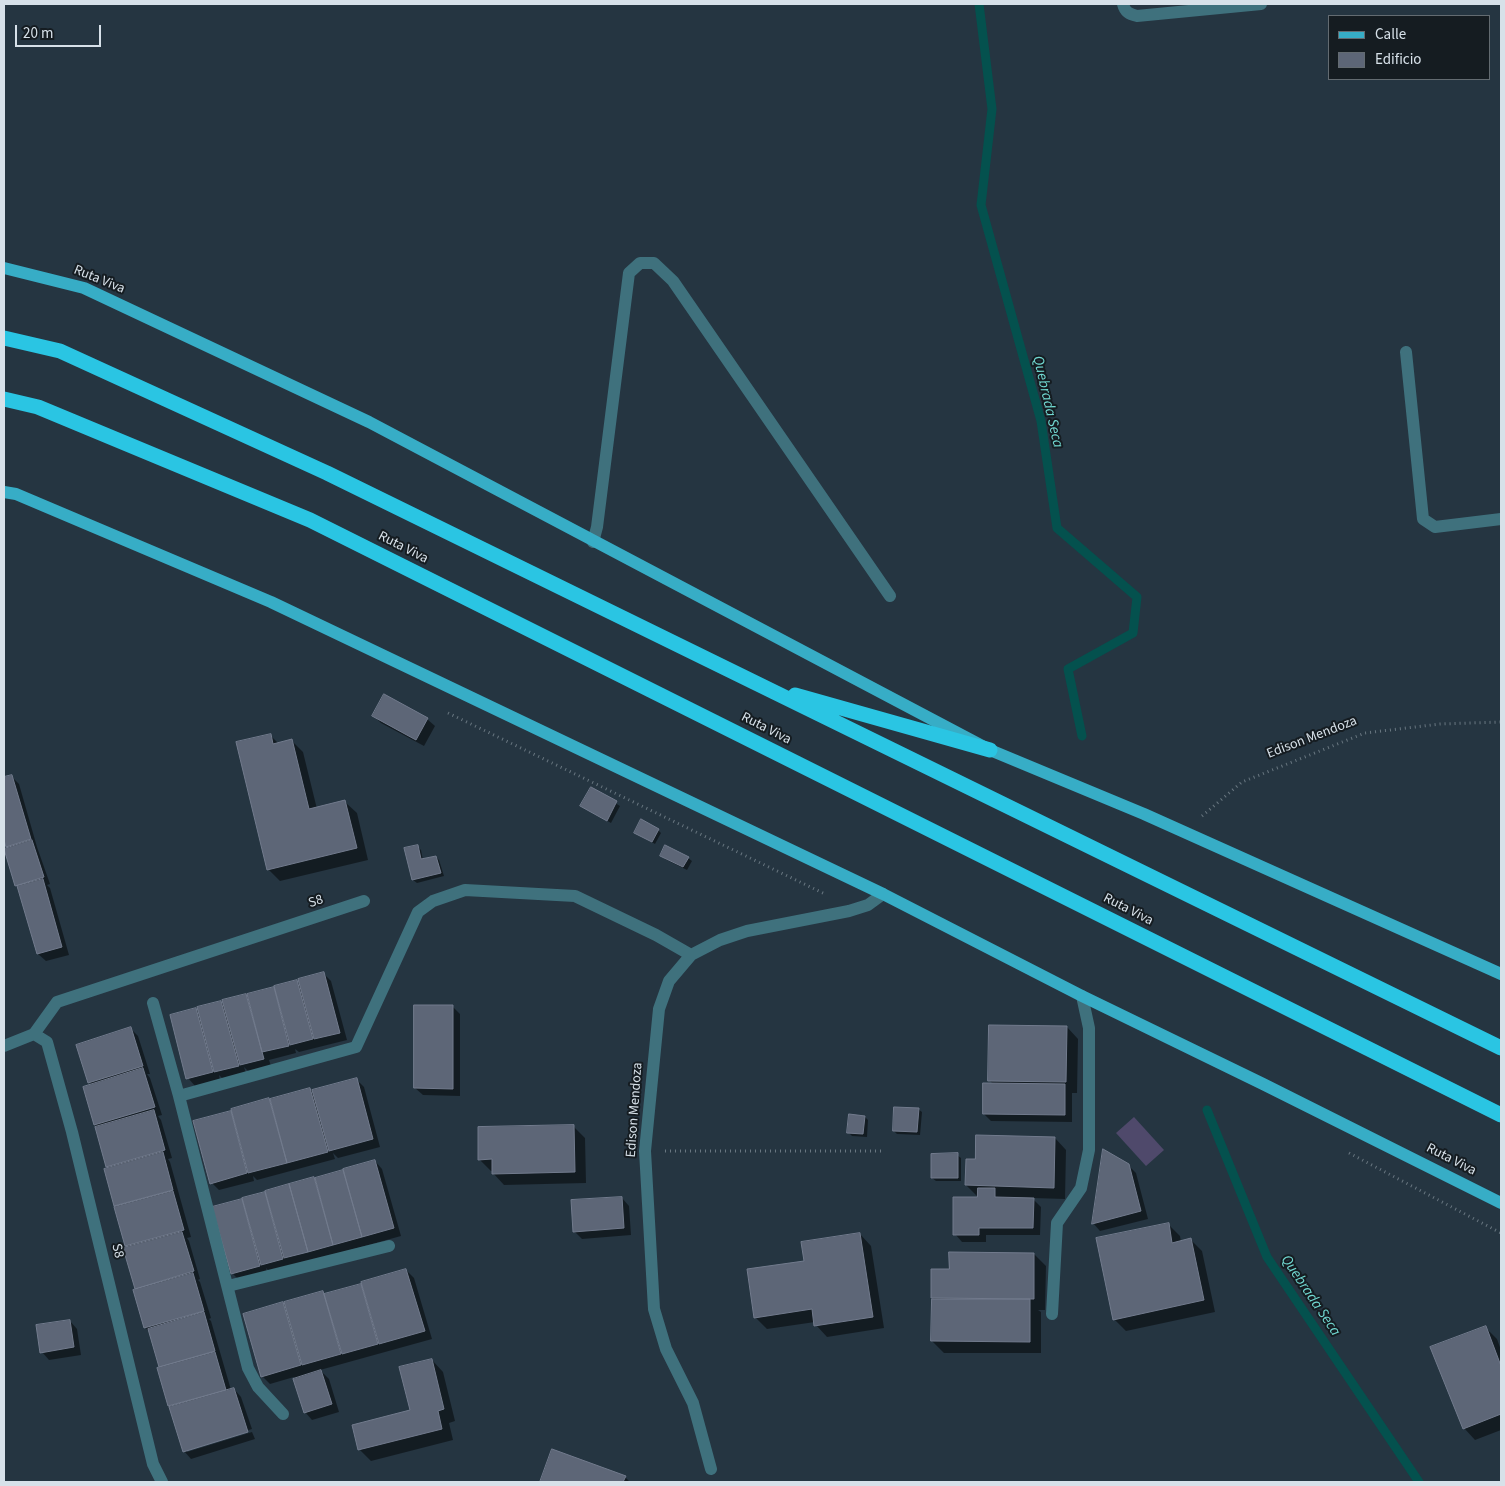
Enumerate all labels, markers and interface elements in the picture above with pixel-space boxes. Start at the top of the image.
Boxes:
scale bar [18,15,104,47]
legend [1328,15,1490,80]
text: 20 m [23,23,53,44]
text: Calle [1375,24,1406,45]
text: Edificio [1375,49,1422,70]
street label: Ruta Viva [71,262,127,298]
water label: Quebrada Seca [1028,354,1066,450]
street label: Ruta Viva [375,528,431,568]
street label: Ruta Viva [738,709,794,749]
street label: Edison Mendoza [1265,713,1359,763]
street label: Ruta Viva [1100,890,1156,930]
street label: S8 [307,892,325,912]
street label: Edison Mendoza [623,1062,647,1158]
street label: Ruta Viva [1423,1140,1479,1180]
street label: S8 [107,1242,127,1260]
water label: Quebrada Seca [1276,1252,1344,1340]

